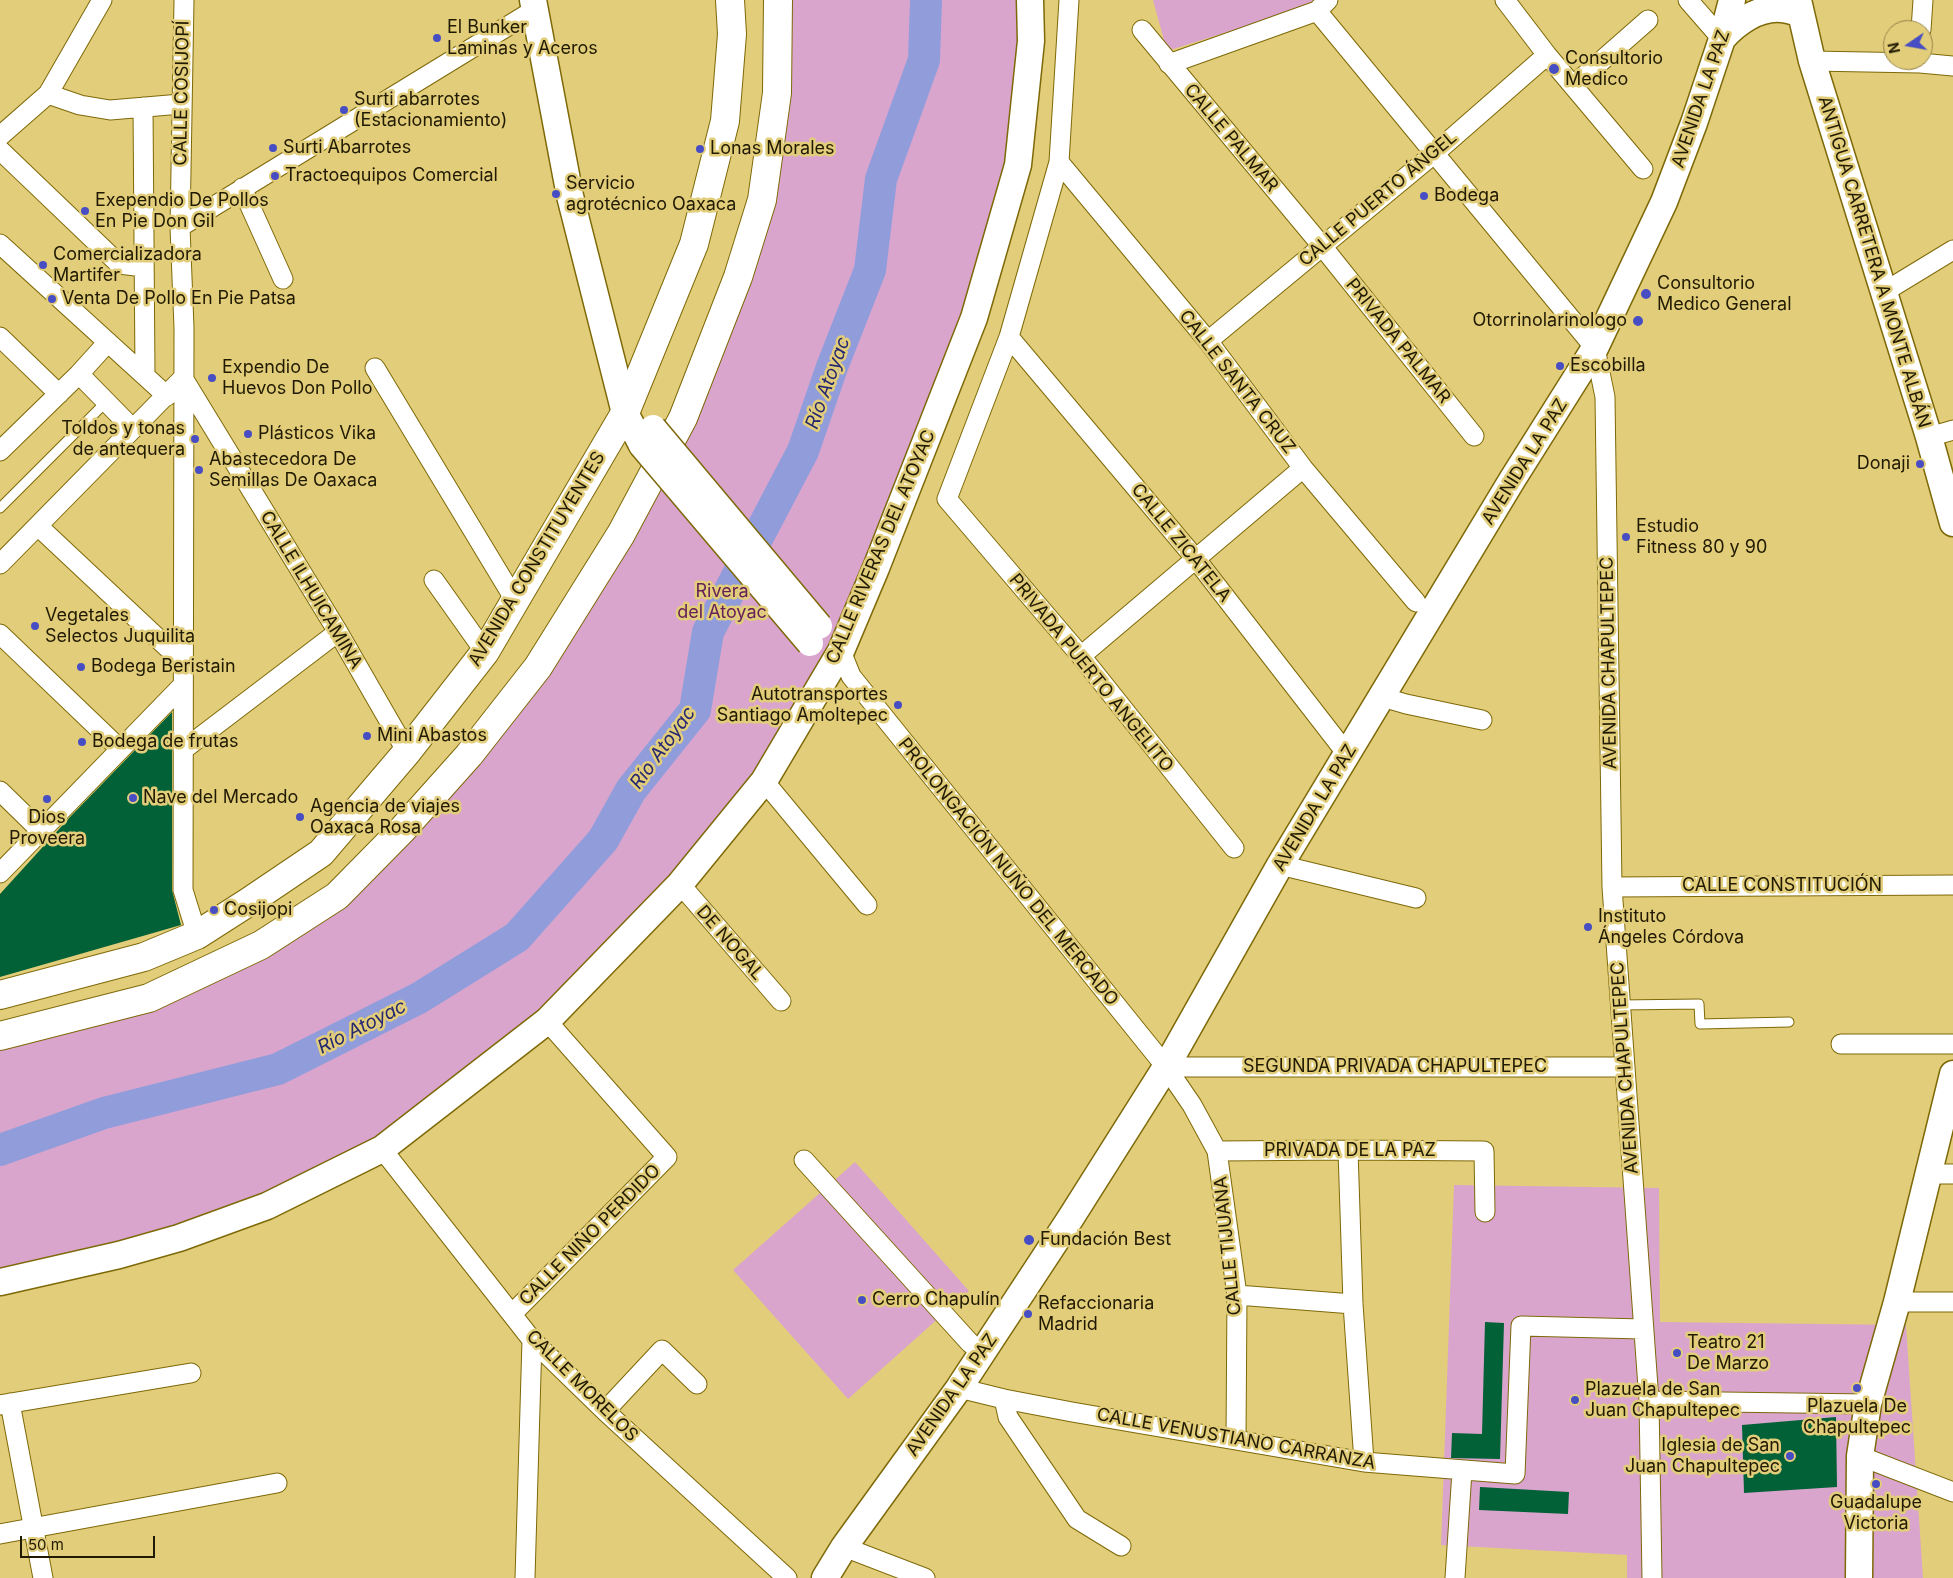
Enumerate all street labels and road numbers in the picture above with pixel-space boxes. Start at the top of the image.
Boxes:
street label: CALLE COSIJOPÍ [170,20,194,166]
street label: AVENIDA LA PAZ [1667,27,1735,171]
street label: CALLE PALMAR [1180,80,1282,196]
street label: ANTIGUA CARRETERA A MONTE ALBÁN [1813,93,1935,431]
street label: CALLE PUERTO ÁNGEL [1295,127,1461,271]
street label: PRIVADA PALMAR [1341,274,1455,408]
street label: CALLE SANTA CRUZ [1174,306,1300,458]
street label: AVENIDA LA PAZ [1478,395,1572,529]
street label: CALLE RIVERAS DEL ATOYAC [822,427,940,667]
street label: AVENIDA CONSTITUYENTES [464,448,610,670]
street label: CALLE ZICATELA [1127,479,1235,607]
street label: CALLE ILHUICAMINA [255,507,367,673]
street label: AVENIDA CHAPULTEPEC [1596,556,1622,770]
street label: PRIVADA PUERTO ANGELITO [1004,570,1178,776]
street label: PROLONGACIÓN NUÑO DEL MERCADO [893,734,1123,1010]
street label: AVENIDA LA PAZ [1269,741,1361,875]
street label: CALLE CONSTITUCIÓN [1682,875,1882,897]
street label: DE NOGAL [692,901,768,985]
street label: AVENIDA CHAPULTEPEC [1607,961,1643,1175]
street label: SEGUNDA PRIVADA CHAPULTEPEC [1243,1056,1547,1078]
street label: PRIVADA DE LA PAZ [1264,1140,1436,1162]
street label: CALLE NIÑO PERDIDO [515,1160,665,1310]
street label: CALLE TIJUANA [1210,1175,1246,1317]
street label: CALLE MORELOS [522,1326,642,1446]
street label: AVENIDA LA PAZ [902,1330,1002,1460]
street label: CALLE VENUSTIANO CARRANZA [1095,1404,1377,1474]

